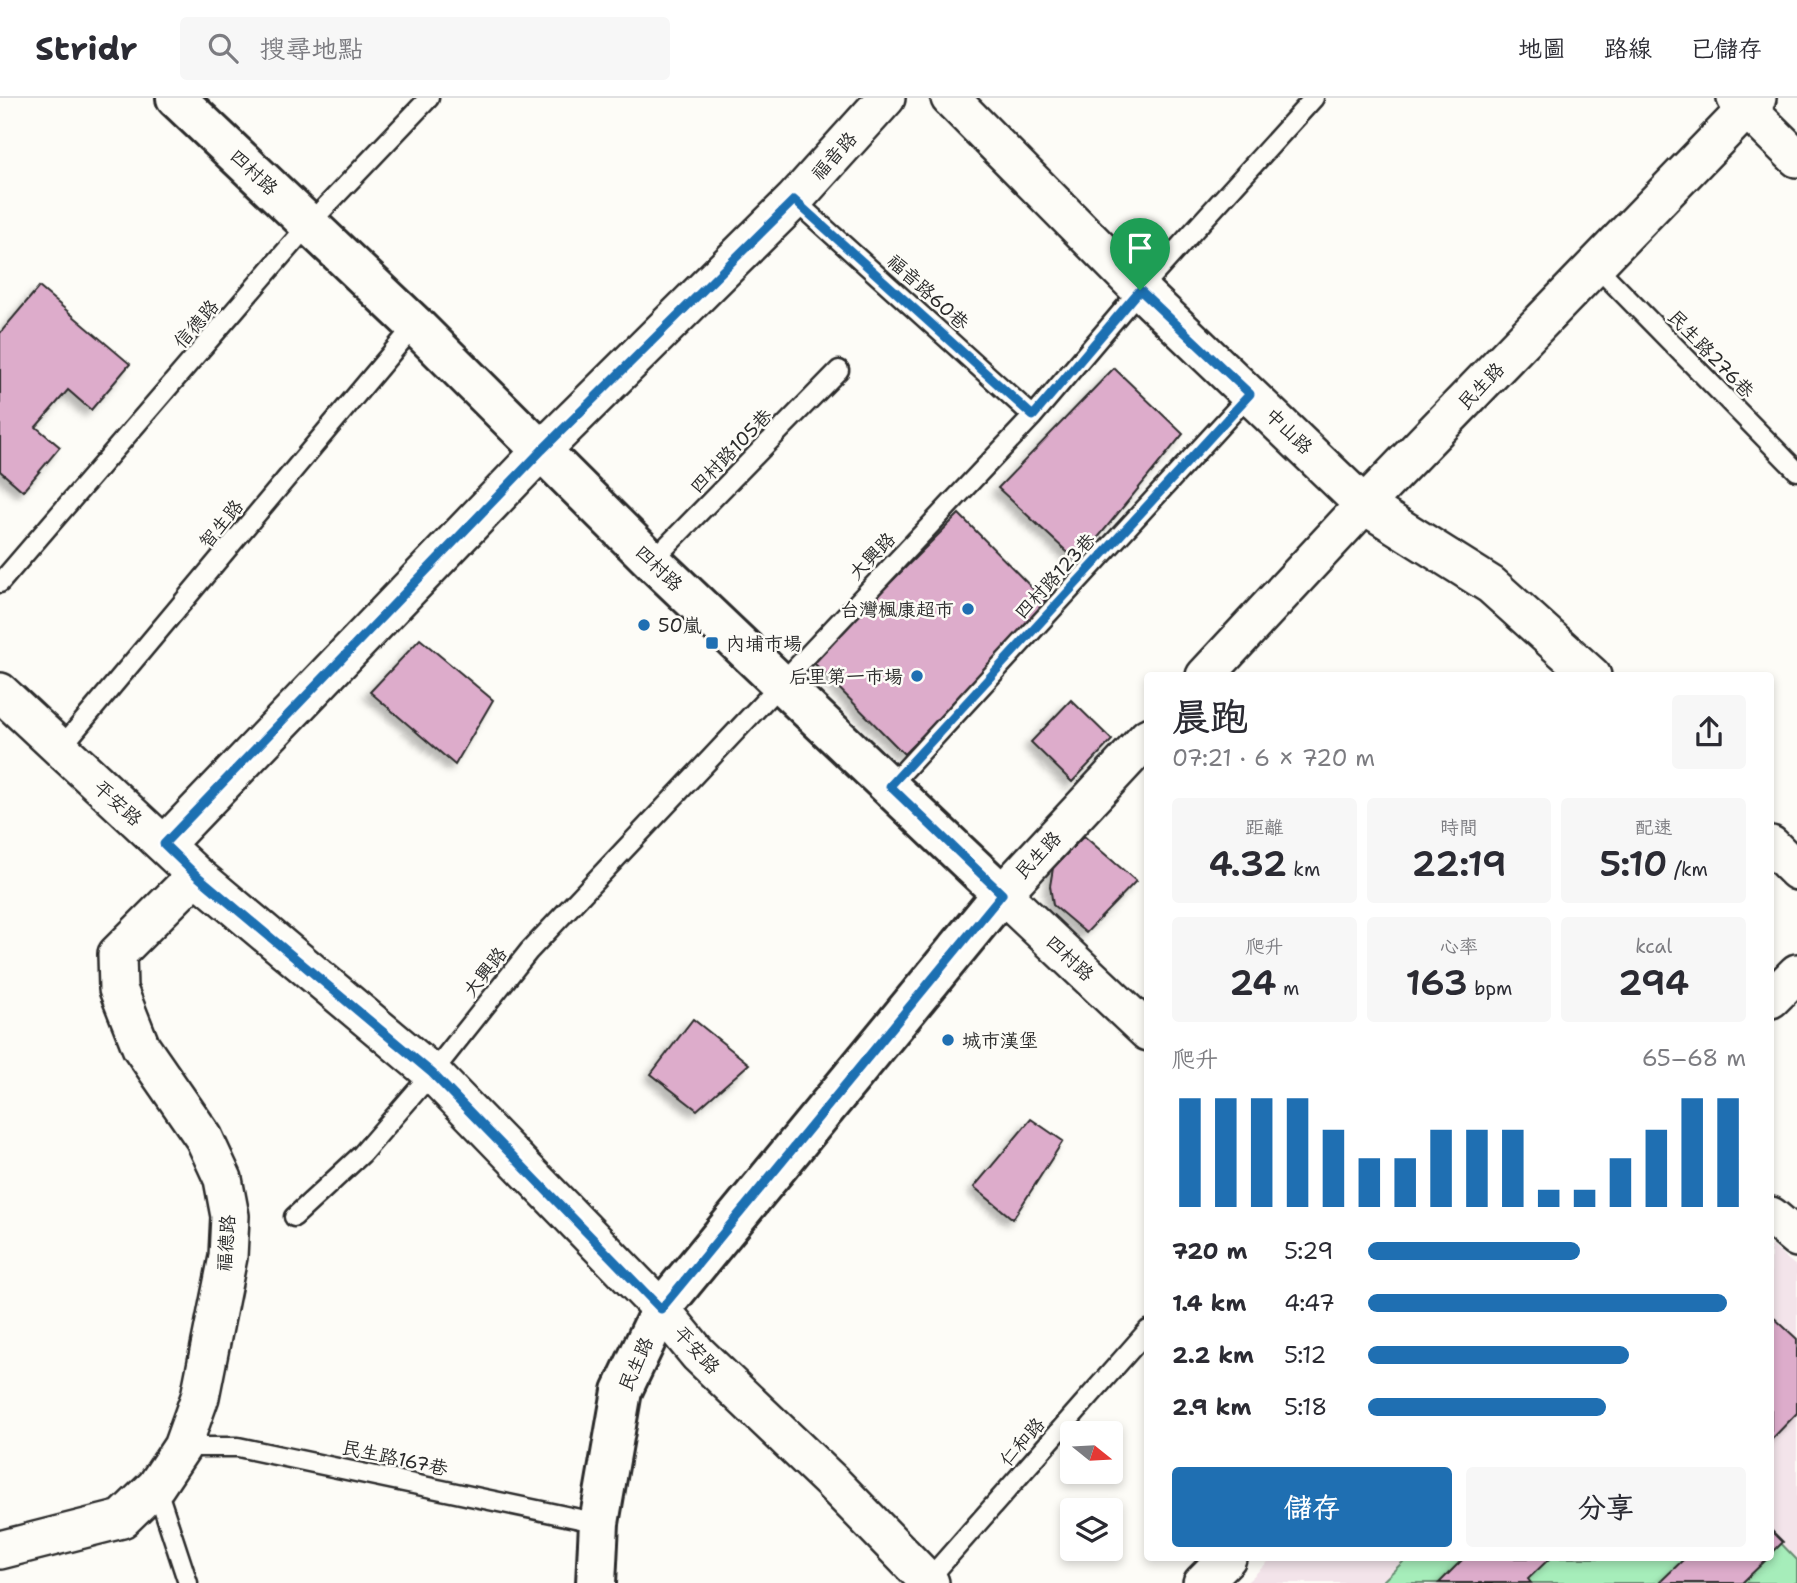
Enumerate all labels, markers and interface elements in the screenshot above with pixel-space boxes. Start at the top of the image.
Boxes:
search box [180,17,670,80]
text: Stridr [35,26,138,71]
icon: search [204,29,242,67]
text: 搜尋地點 [260,31,364,66]
text: 地圖 [1518,33,1566,65]
text: 路線 [1604,33,1652,65]
text: 已儲存 [1690,33,1762,65]
street label: 福音路 [806,126,862,186]
street label: 四村路 [225,143,283,201]
pin [1110,218,1170,290]
icon: arrive [1121,229,1159,267]
street label: 福音路60巷 [882,249,974,335]
street label: 信德路 [168,294,224,354]
street label: 民生路276巷 [1662,304,1760,404]
street label: 民生路 [1452,357,1510,415]
street label: 中山路 [1260,402,1318,460]
street label: 四村路105巷 [684,403,778,499]
street label: 智生路 [193,494,249,554]
street label: 大興路 [843,527,901,585]
street label: 四村路123巷 [1009,528,1101,624]
street label: 四村路 [630,539,688,597]
place label: 台灣楓康超市 [840,597,954,622]
marker: 台灣楓康超市 [960,601,976,617]
place label: 50嵐 [658,613,702,638]
marker: 50嵐 [636,617,652,633]
place label: 內埔市場 [726,631,802,656]
marker: 內埔市場 [704,635,720,651]
place label: 后里第一市場 [789,664,903,689]
marker: 后里第一市場 [909,668,925,684]
text: 晨跑 [1172,691,1248,742]
button: share [1672,695,1746,769]
text: 07:21 · 6 × 720 m [1172,743,1375,773]
street label: 平安路 [88,775,148,831]
text: 距離 [1245,815,1283,840]
text: 時間 [1440,815,1478,840]
text: 配速 [1635,815,1673,840]
street label: 民生路 [1009,826,1067,884]
text: 4.32 [1208,840,1287,887]
text: 22:19 [1411,840,1507,887]
text: 5:10 [1599,840,1667,887]
text: km [1287,857,1320,882]
text: /km [1667,857,1708,882]
street label: 四村路 [1041,929,1099,987]
text: 爬升 [1245,934,1283,959]
text: 心率 [1440,934,1478,959]
text: kcal [1635,934,1672,959]
street label: 大興路 [458,942,512,1002]
text: 24 [1229,959,1277,1006]
text: 163 [1406,959,1468,1006]
text: 294 [1618,959,1689,1006]
text: m [1277,976,1299,1001]
text: bpm [1468,976,1512,1001]
place label: 城市漢堡 [962,1028,1038,1053]
marker: 城市漢堡 [940,1032,956,1048]
text: 65–68 m [1642,1043,1746,1073]
text: 爬升 [1172,1044,1218,1074]
street label: 福德路 [212,1214,240,1272]
text: 720 m [1172,1236,1248,1266]
text: 5:29 [1284,1236,1333,1266]
text: 1.4 km [1172,1288,1246,1318]
text: 4:47 [1284,1288,1335,1318]
street label: 平安路 [668,1321,726,1379]
street label: 民生路 [613,1333,659,1395]
text: 2.2 km [1172,1340,1254,1370]
text: 5:12 [1284,1340,1326,1370]
text: 2.9 km [1172,1392,1251,1422]
text: 5:18 [1284,1392,1327,1422]
street label: 仁和路 [994,1412,1050,1472]
north arrow [1060,1421,1124,1484]
map controls [1060,1421,1123,1561]
street label: 民生路167巷 [340,1435,450,1481]
button: 儲存 [1172,1467,1452,1547]
button: 分享 [1466,1467,1746,1547]
button: layers [1060,1498,1123,1561]

